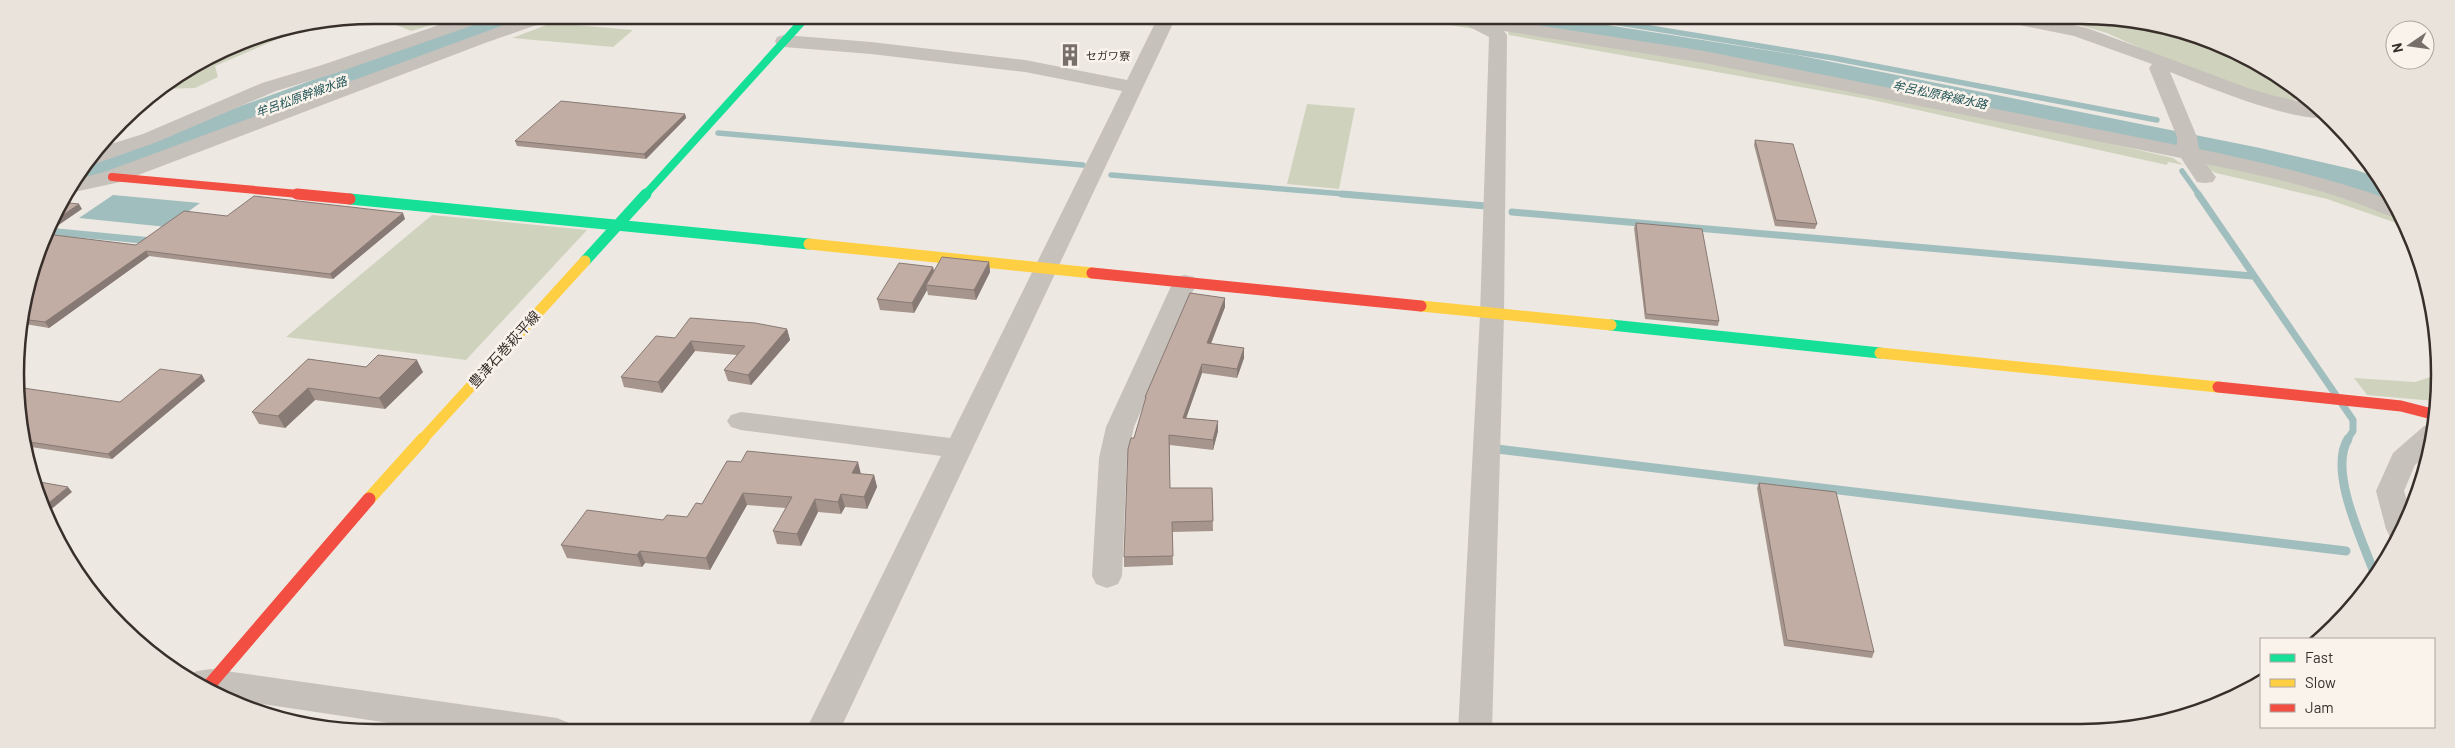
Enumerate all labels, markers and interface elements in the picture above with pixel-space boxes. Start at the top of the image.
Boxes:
north arrow [2385,20,2435,70]
building icon: セガワ寮 [1057,42,1083,68]
text: N [2388,42,2406,54]
place label: セガワ寮 [1086,49,1130,62]
water label: 牟呂松原幹線水路 [253,73,349,119]
water label: 牟呂松原幹線水路 [1892,77,1989,111]
street label: 豊津石巻萩平線 [465,307,543,391]
legend [2260,638,2435,728]
text: Fast [2305,648,2333,666]
text: Slow [2305,673,2336,691]
text: Jam [2305,698,2334,716]

